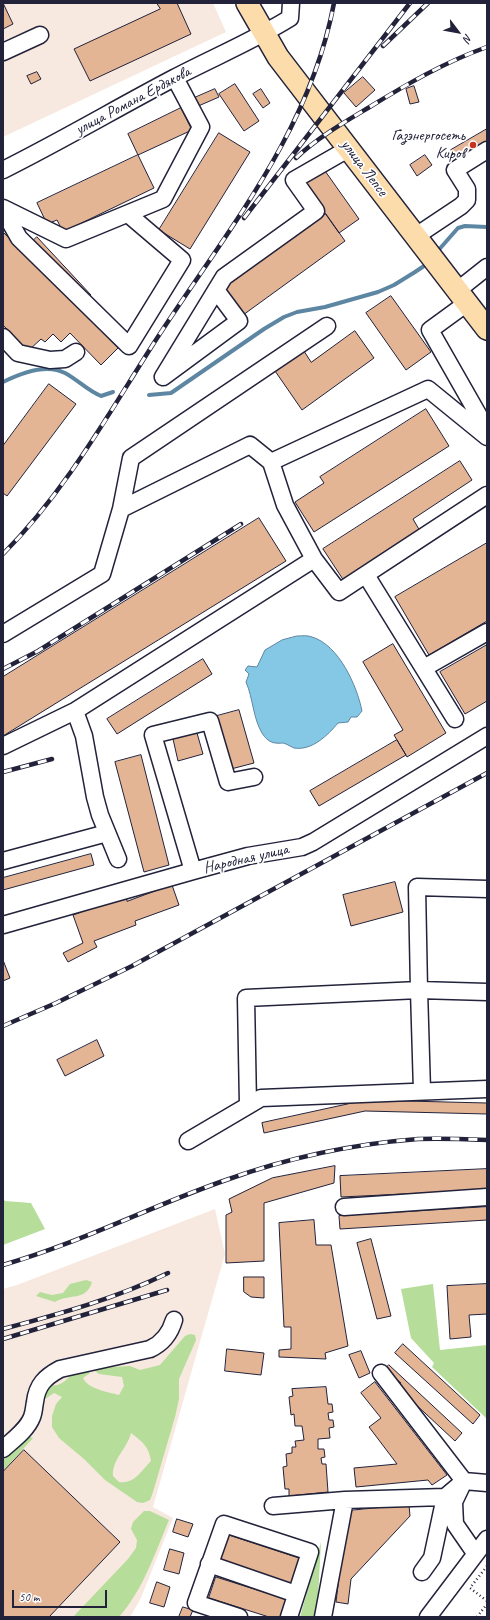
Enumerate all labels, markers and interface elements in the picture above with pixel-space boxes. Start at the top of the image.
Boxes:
north arrow [438,12,478,52]
text: N [460,32,476,45]
street label: улица Романа Ердякова [72,63,194,139]
place label: Газэнергосеть Киров [392,126,465,164]
street label: улица Лепсе [336,136,392,200]
marker: Газэнергосеть Киров [468,140,478,150]
street label: Народная улица [202,840,290,878]
scale bar [14,1582,109,1608]
text: 50 m [19,1589,39,1605]

